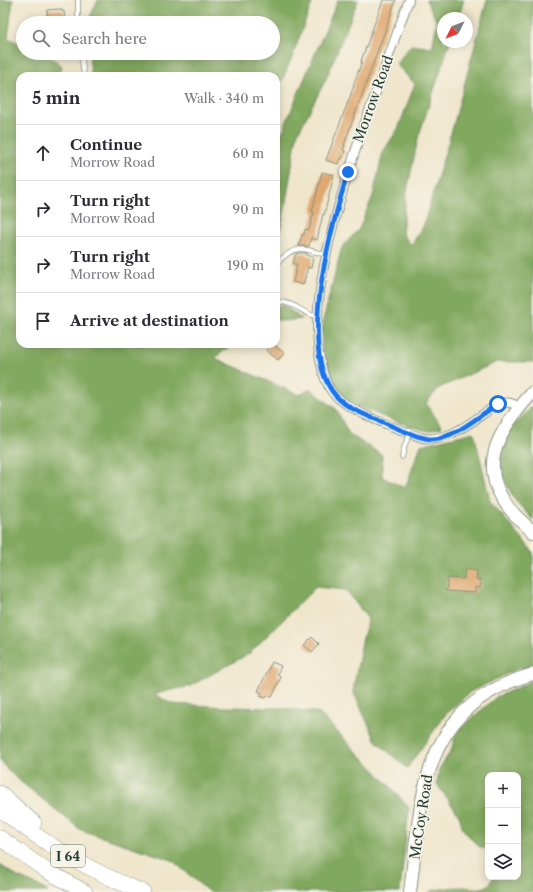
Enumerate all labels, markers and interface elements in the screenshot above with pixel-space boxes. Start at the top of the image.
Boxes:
north arrow [437,12,473,48]
search box [16,16,280,60]
icon: search [30,27,52,49]
text: Search here [62,29,147,48]
street label: Morrow Road [349,52,397,145]
text: 5 min [32,88,80,108]
text: Walk · 340 m [184,90,264,106]
text: Continue [70,135,142,154]
icon: ahead [32,142,54,164]
text: 60 m [233,145,264,161]
text: Morrow Road [70,154,155,170]
route end [339,163,357,181]
text: Turn right [70,191,150,210]
icon: right [32,198,54,220]
text: 90 m [233,201,264,217]
text: Morrow Road [70,210,155,226]
text: Turn right [70,247,150,266]
icon: right [32,254,54,276]
text: 190 m [227,257,264,273]
text: Morrow Road [70,266,155,282]
icon: arrive [32,310,54,332]
text: Arrive at destination [70,311,229,330]
route start [489,395,507,413]
map controls [485,772,521,880]
button: + [485,772,521,808]
street label: McCoy Road [405,773,437,861]
button: − [485,808,521,844]
button: layers [485,844,521,880]
road number: I 64 [51,845,85,867]

